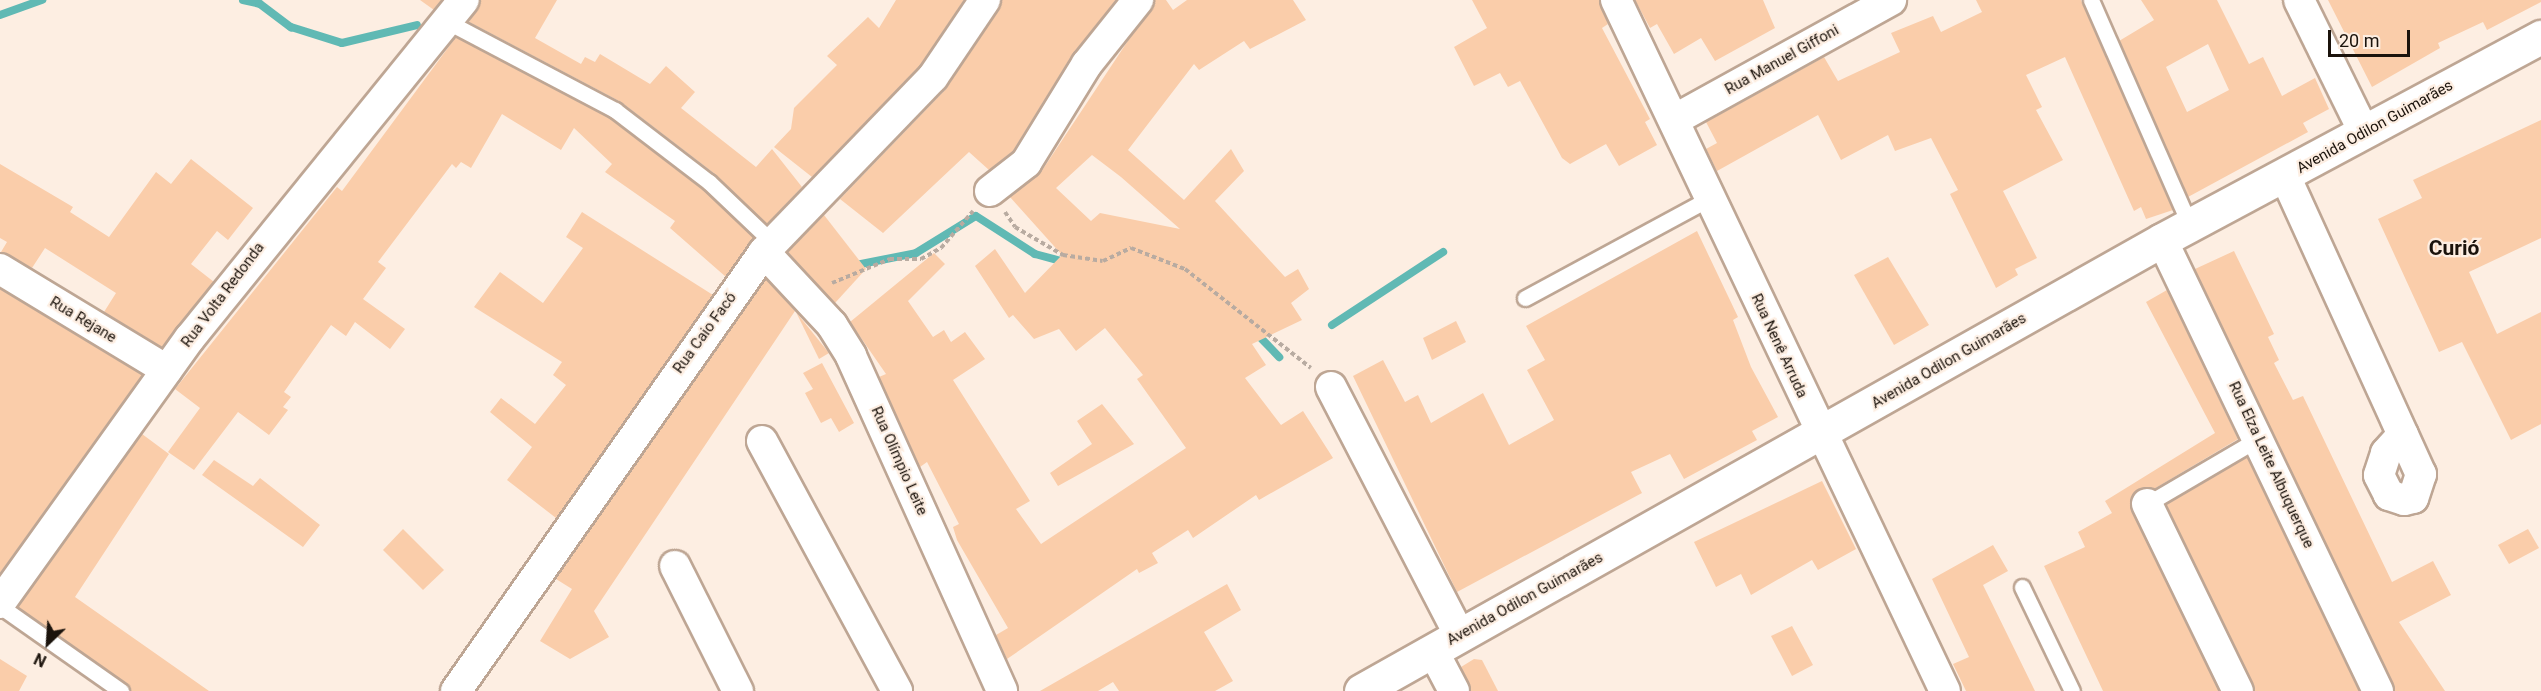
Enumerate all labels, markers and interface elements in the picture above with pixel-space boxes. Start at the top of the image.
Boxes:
scale bar [2331,18,2414,56]
street label: Rua Manuel Giffoni [1722,21,1842,99]
text: 20 m [2339,30,2379,51]
street label: Avenida Odilon Guimarães [2294,77,2456,177]
district label: Curió [2429,235,2479,261]
street label: Rua Volta Redonda [178,239,268,351]
street label: Rua Caio Facó [670,289,740,377]
street label: Rua Nenê Arruda [1747,291,1811,401]
street label: Rua Rejane [46,293,120,347]
street label: Avenida Odilon Guimarães [1868,309,2030,413]
street label: Rua Elza Leite Albuquerque [2224,379,2318,551]
street label: Rua Olímpio Leite [867,404,931,518]
street label: Avenida Odilon Guimarães [1444,549,1606,649]
north arrow [18,613,78,673]
text: N [31,649,49,671]

